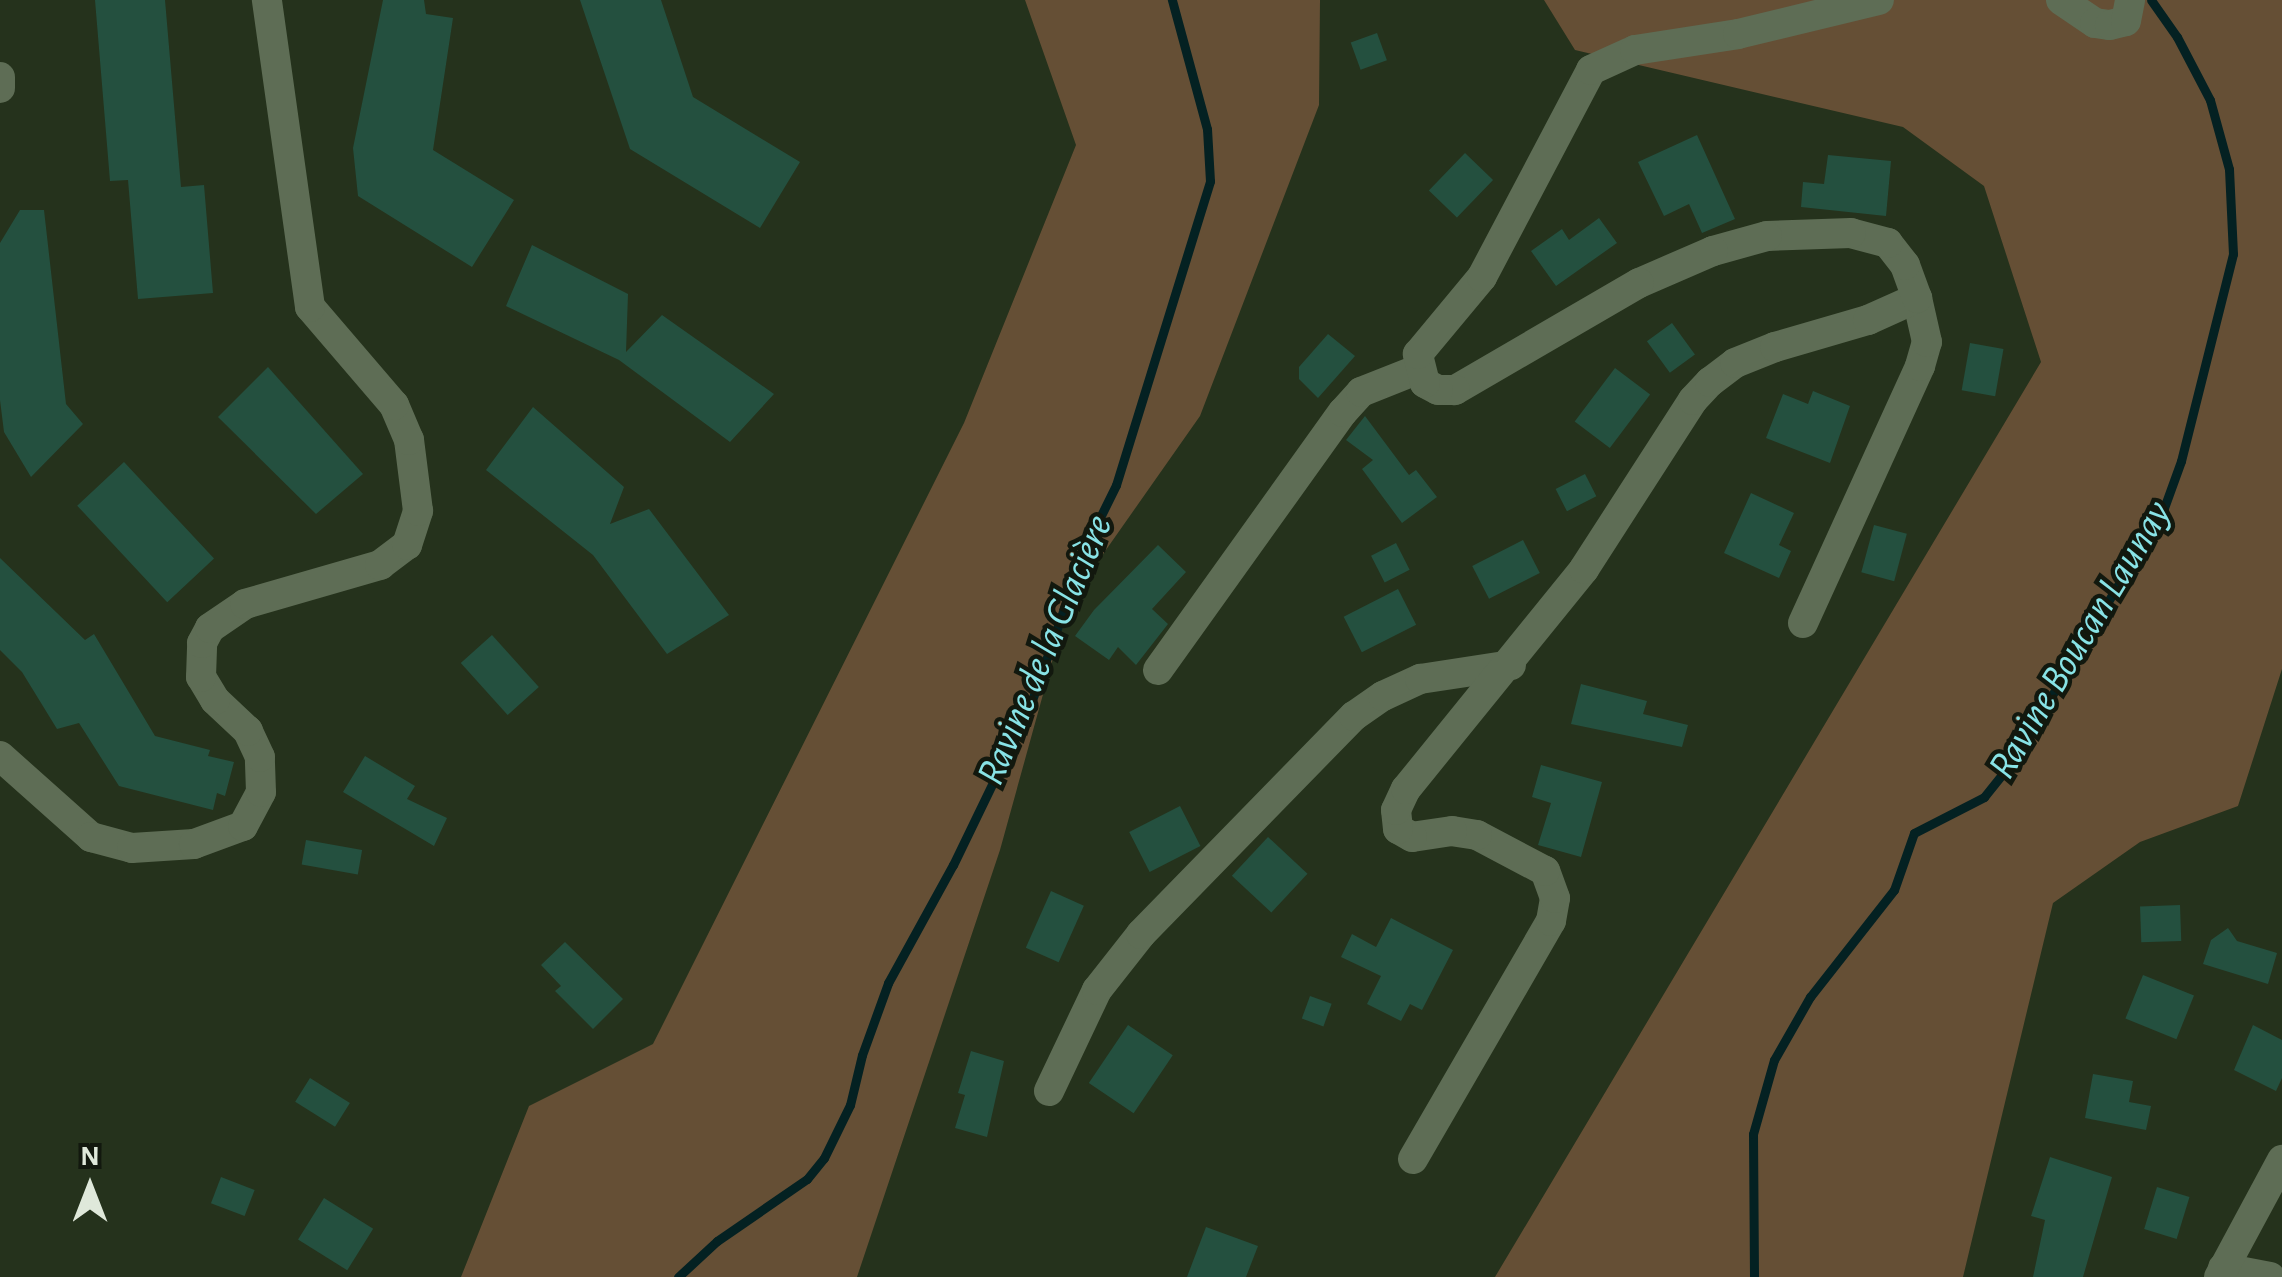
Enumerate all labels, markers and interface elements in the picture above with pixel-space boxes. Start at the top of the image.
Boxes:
water label: Ravine Boucan Launay [1978,492,2182,788]
water label: Ravine de la Glacière [967,508,1123,792]
north arrow [40,1137,140,1237]
text: N [80,1143,100,1171]

